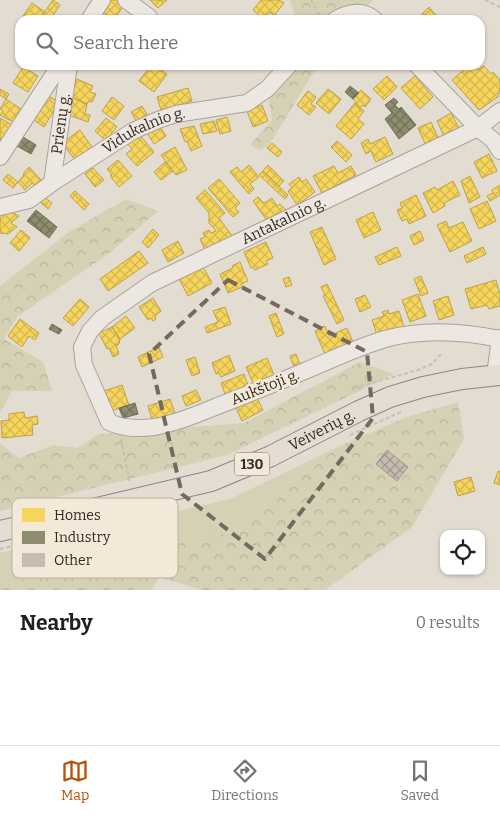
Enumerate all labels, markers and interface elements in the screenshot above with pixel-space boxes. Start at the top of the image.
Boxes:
search box [15,15,485,70]
icon: search [33,29,61,57]
text: Search here [73,31,178,54]
street label: Prienų g. [47,92,74,155]
street label: Vidukalnio g. [99,104,186,157]
street label: Antakalnio g. [238,193,329,248]
street label: Aukštoji g. [228,365,302,409]
street label: Veiverių g. [286,405,358,454]
road number: 130 [234,452,270,476]
legend [12,498,178,578]
text: Homes [54,507,101,524]
text: Industry [54,529,111,546]
map controls [440,530,485,575]
button: locate [440,530,485,575]
text: Other [54,552,92,569]
text: Nearby [20,610,93,636]
text: 0 results [416,613,480,632]
tab: Map [61,757,89,804]
tab: Directions [211,757,279,804]
tab: Saved [401,757,439,804]

